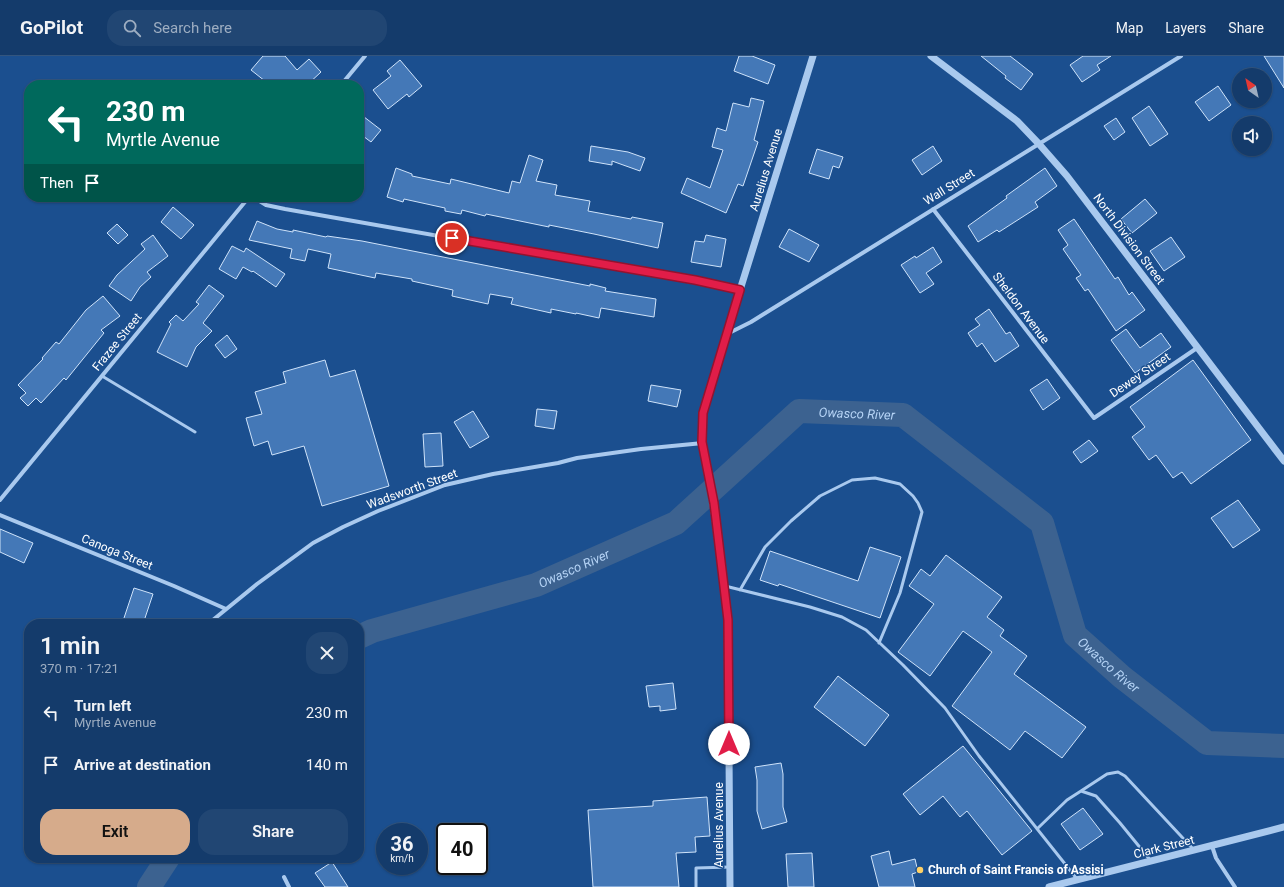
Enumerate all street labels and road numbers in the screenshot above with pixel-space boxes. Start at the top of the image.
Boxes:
street label: Aurelius Avenue [747,127,785,213]
street label: Wall Street [921,166,977,208]
street label: North Division Street [1090,191,1168,287]
street label: Sheldon Avenue [990,270,1052,346]
street label: Frazee Street [90,310,145,374]
street label: Dewey Street [1107,350,1173,400]
street label: Wadsworth Street [365,466,459,512]
street label: Canoga Street [79,531,155,573]
street label: Aurelius Avenue [712,782,726,868]
street label: Clark Street [1132,833,1196,861]

